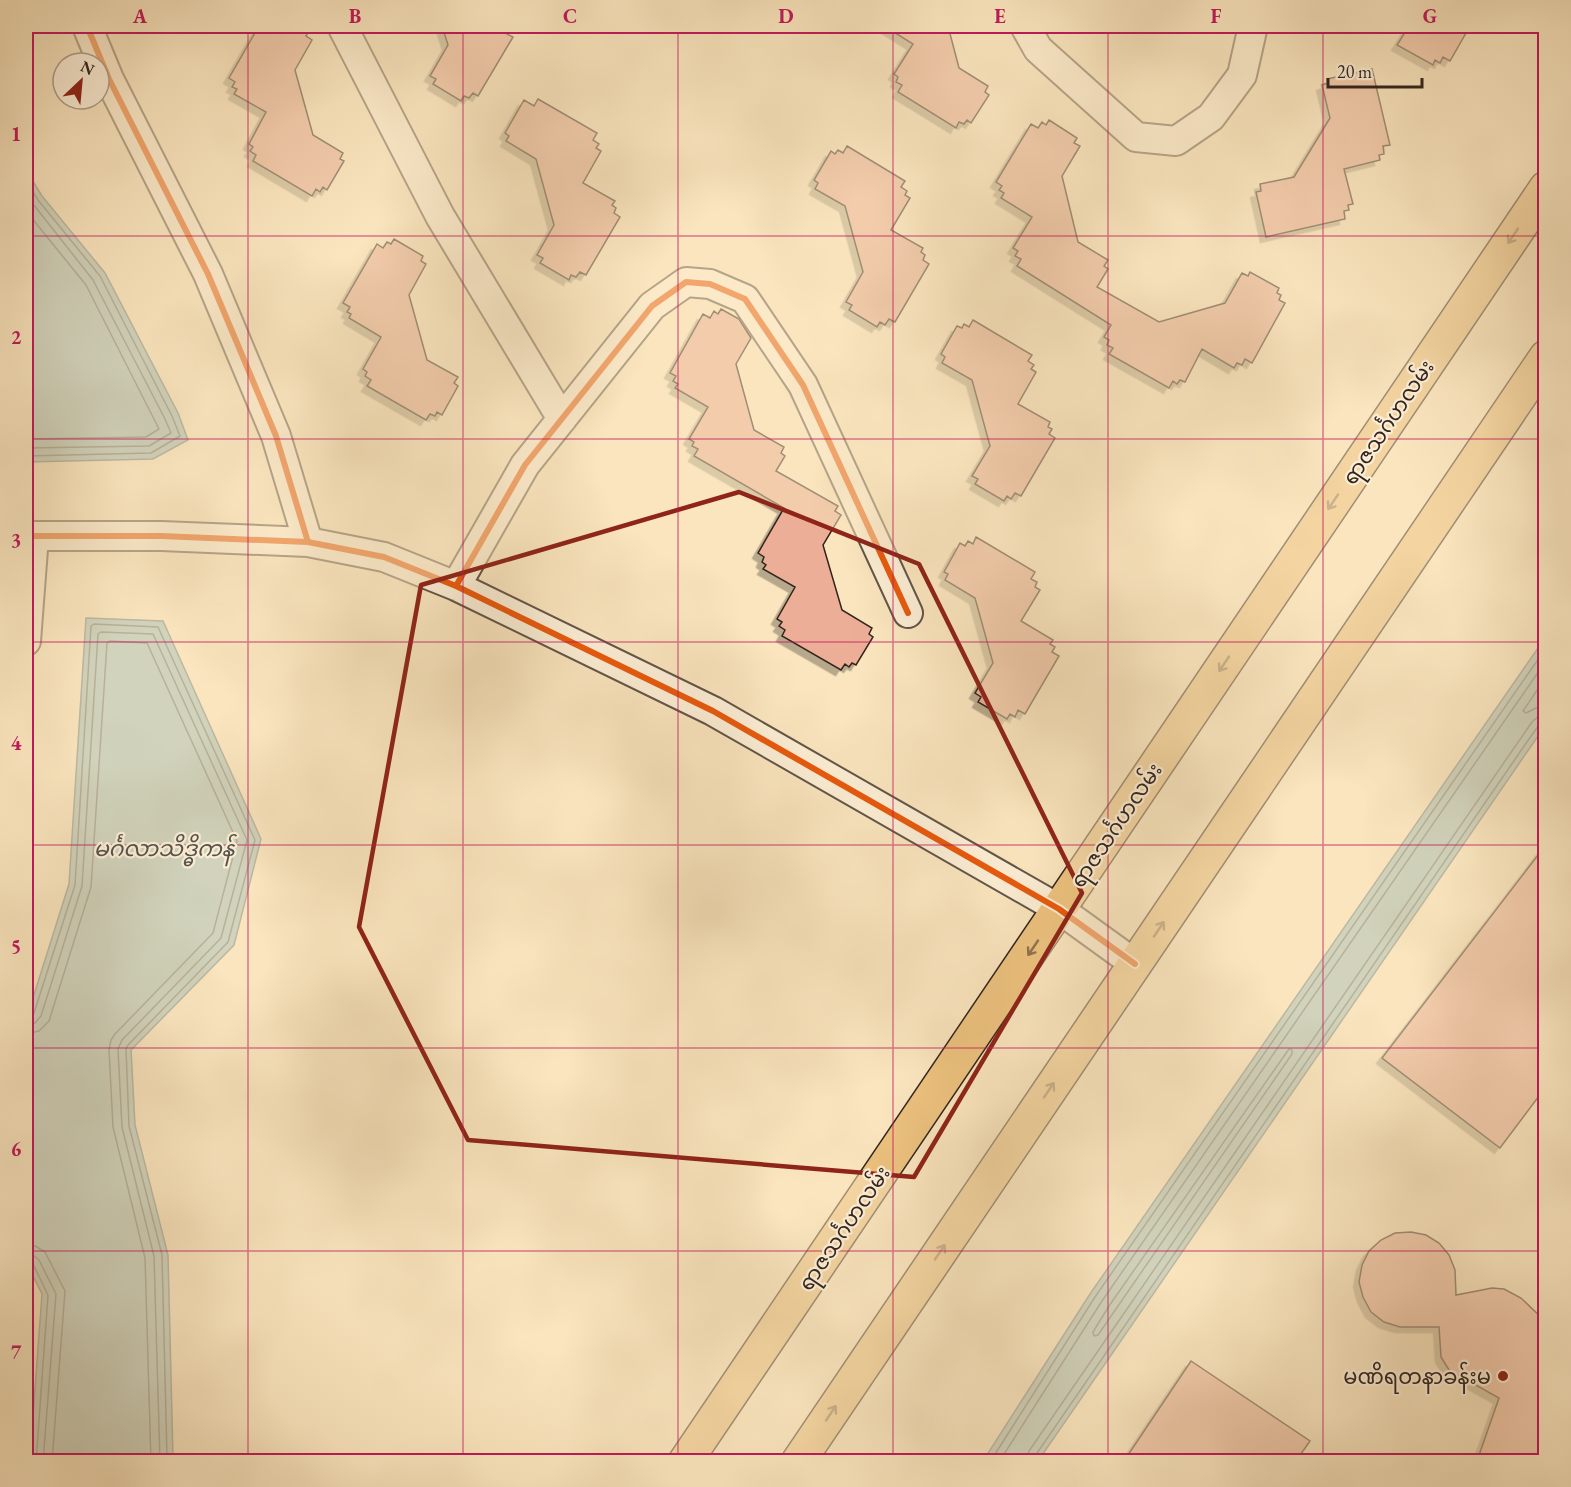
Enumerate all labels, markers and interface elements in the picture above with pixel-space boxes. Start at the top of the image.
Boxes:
text: A [132,3,148,29]
text: B [349,3,361,29]
text: C [563,3,577,29]
text: D [778,3,794,29]
text: E [994,3,1006,29]
text: F [1211,3,1222,29]
text: G [1423,3,1437,29]
north arrow [51,51,111,111]
scale bar [1328,51,1422,89]
text: N [77,56,98,80]
text: 20 m [1337,60,1372,83]
text: 1 [11,121,21,147]
one-way arrow [1507,228,1519,244]
text: 2 [11,324,22,350]
street label: ရာဇသင်္ဂဟလမ်း [1335,353,1443,492]
one-way arrow [1327,494,1339,510]
text: 3 [11,527,21,553]
one-way arrow [1218,655,1230,672]
text: 4 [11,730,22,756]
street label: ရာဇသင်္ဂဟလမ်း [1063,756,1171,895]
water label: မင်္ဂလာသိဒ္ဓိကန် [94,833,237,867]
one-way arrow [1153,921,1165,937]
text: 5 [11,933,21,959]
one-way arrow [1027,939,1039,955]
one-way arrow [1043,1082,1055,1099]
text: 6 [11,1136,22,1162]
street label: ရာဇသင်္ဂဟလမ်း [791,1159,899,1298]
one-way arrow [934,1244,946,1260]
text: 7 [11,1339,22,1365]
place label: မဏိရတနာခန်းမ [1343,1361,1491,1394]
marker: မဏိရတနာခန်းမ [1496,1369,1510,1383]
one-way arrow [825,1405,837,1422]

